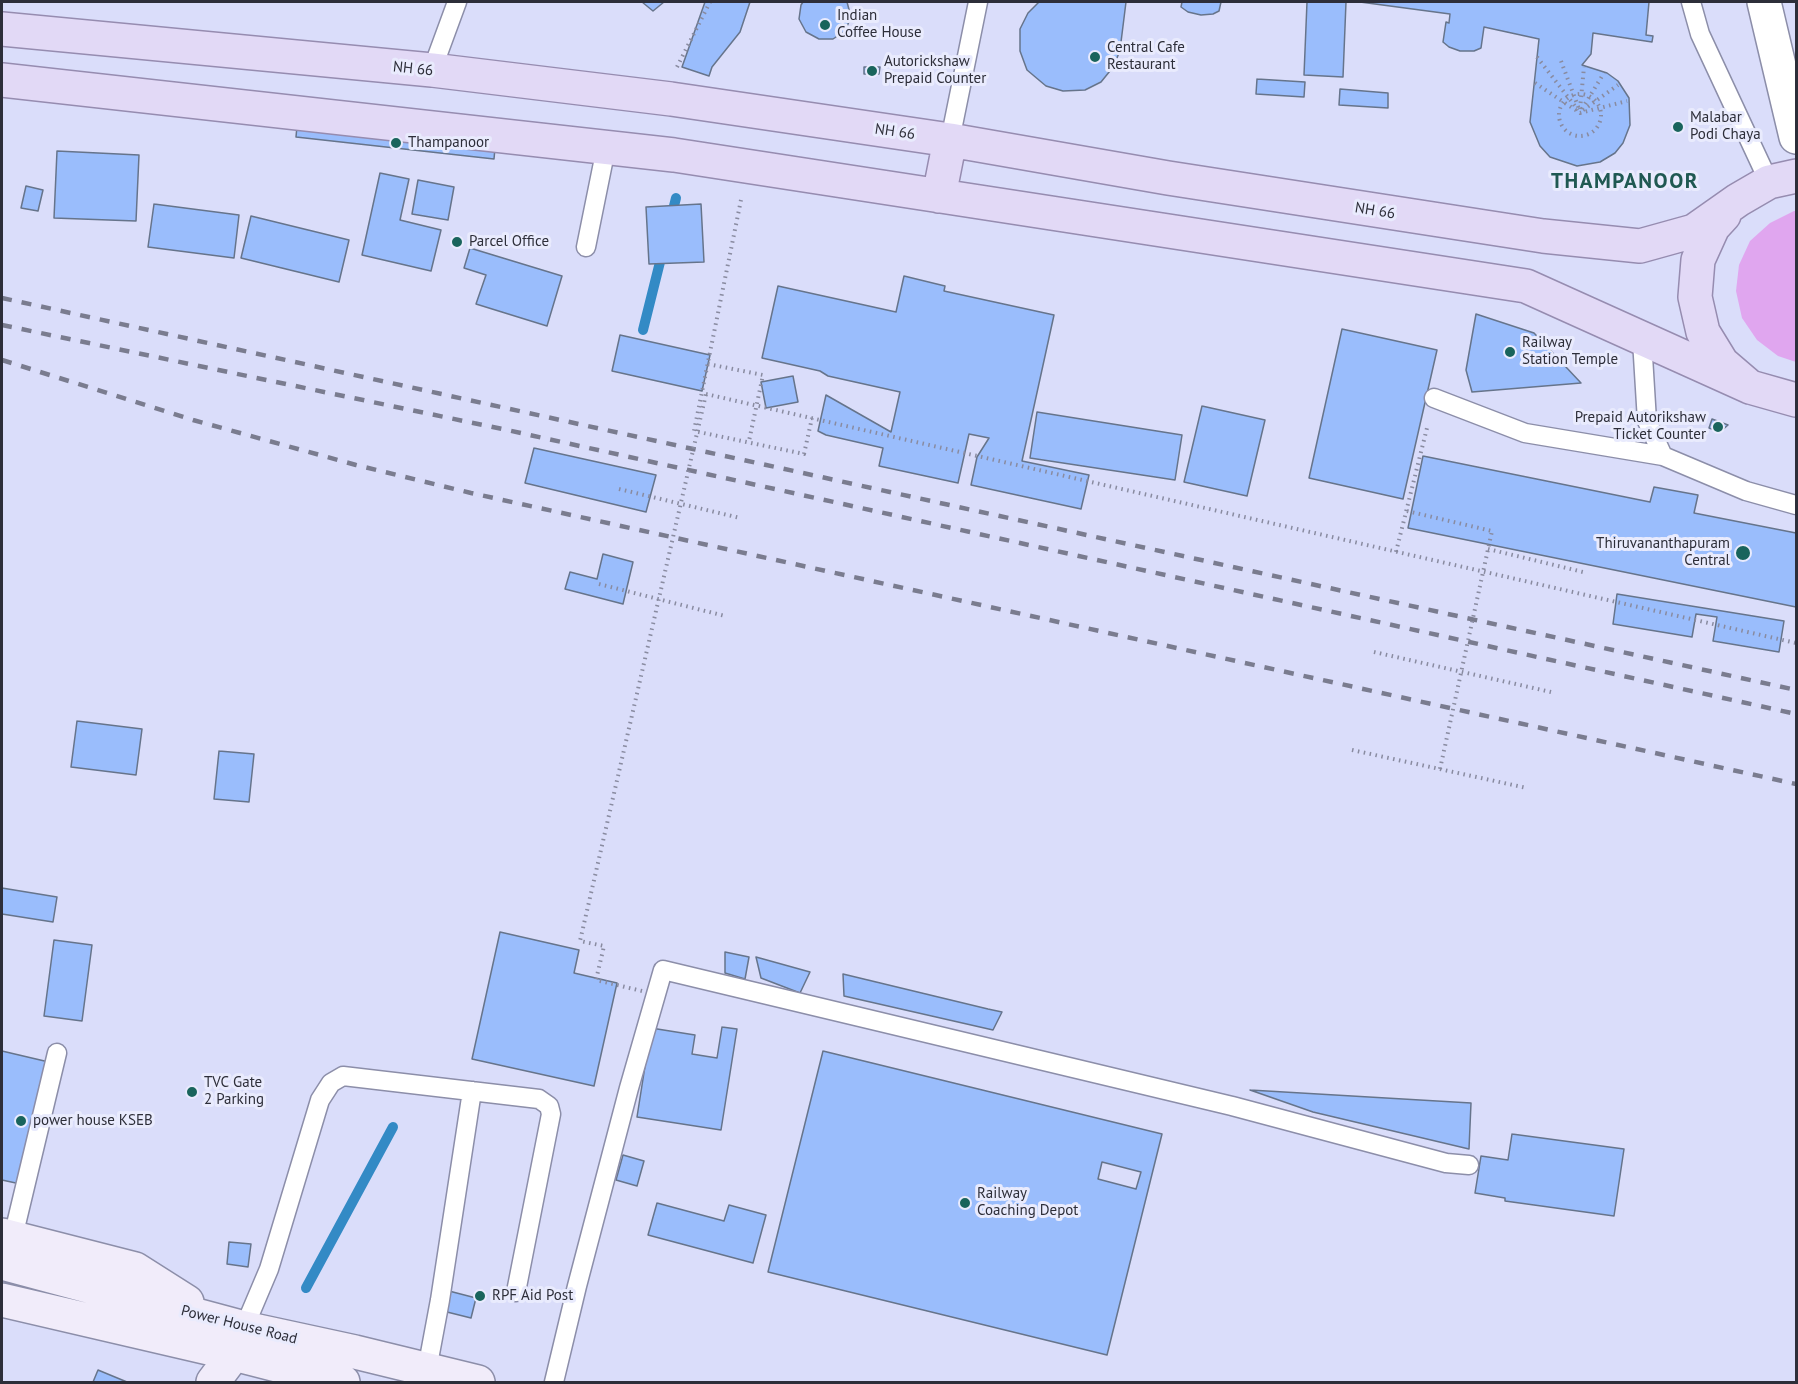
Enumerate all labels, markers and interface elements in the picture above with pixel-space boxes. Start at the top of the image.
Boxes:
place label: Indian Coffee House [837,7,922,42]
marker: Indian Coffee House [818,18,832,32]
place label: Central Cafe Restaurant [1107,39,1185,74]
marker: Central Cafe Restaurant [1088,50,1102,64]
place label: Autorickshaw Prepaid Counter [884,53,986,88]
street label: NH 66 [392,58,434,80]
marker: Autorickshaw Prepaid Counter [865,64,879,78]
place label: Malabar Podi Chaya [1690,109,1761,144]
street label: NH 66 [874,120,916,144]
marker: Malabar Podi Chaya [1671,120,1685,134]
place label: Thampanoor [408,134,489,152]
marker: Thampanoor [389,136,403,150]
district label: THAMPANOOR [1551,169,1699,195]
street label: NH 66 [1354,199,1396,223]
place label: Parcel Office [469,233,549,251]
marker: Parcel Office [450,235,464,249]
place label: Railway Station Temple [1522,334,1618,369]
marker: Railway Station Temple [1503,345,1517,359]
place label: Prepaid Autorikshaw Ticket Counter [1575,409,1706,444]
marker: Prepaid Autorikshaw Ticket Counter [1711,420,1725,434]
place label: Thiruvananthapuram Central [1596,535,1730,570]
marker: Thiruvananthapuram Central [1734,544,1752,562]
place label: TVC Gate 2 Parking [204,1074,264,1109]
marker: TVC Gate 2 Parking [185,1085,199,1099]
place label: power house KSEB [33,1112,153,1130]
marker: power house KSEB [14,1114,28,1128]
place label: Railway Coaching Depot [977,1185,1078,1220]
marker: Railway Coaching Depot [958,1196,972,1210]
place label: RPF Aid Post [492,1287,573,1305]
marker: RPF Aid Post [473,1289,487,1303]
street label: Power House Road [179,1302,299,1348]

